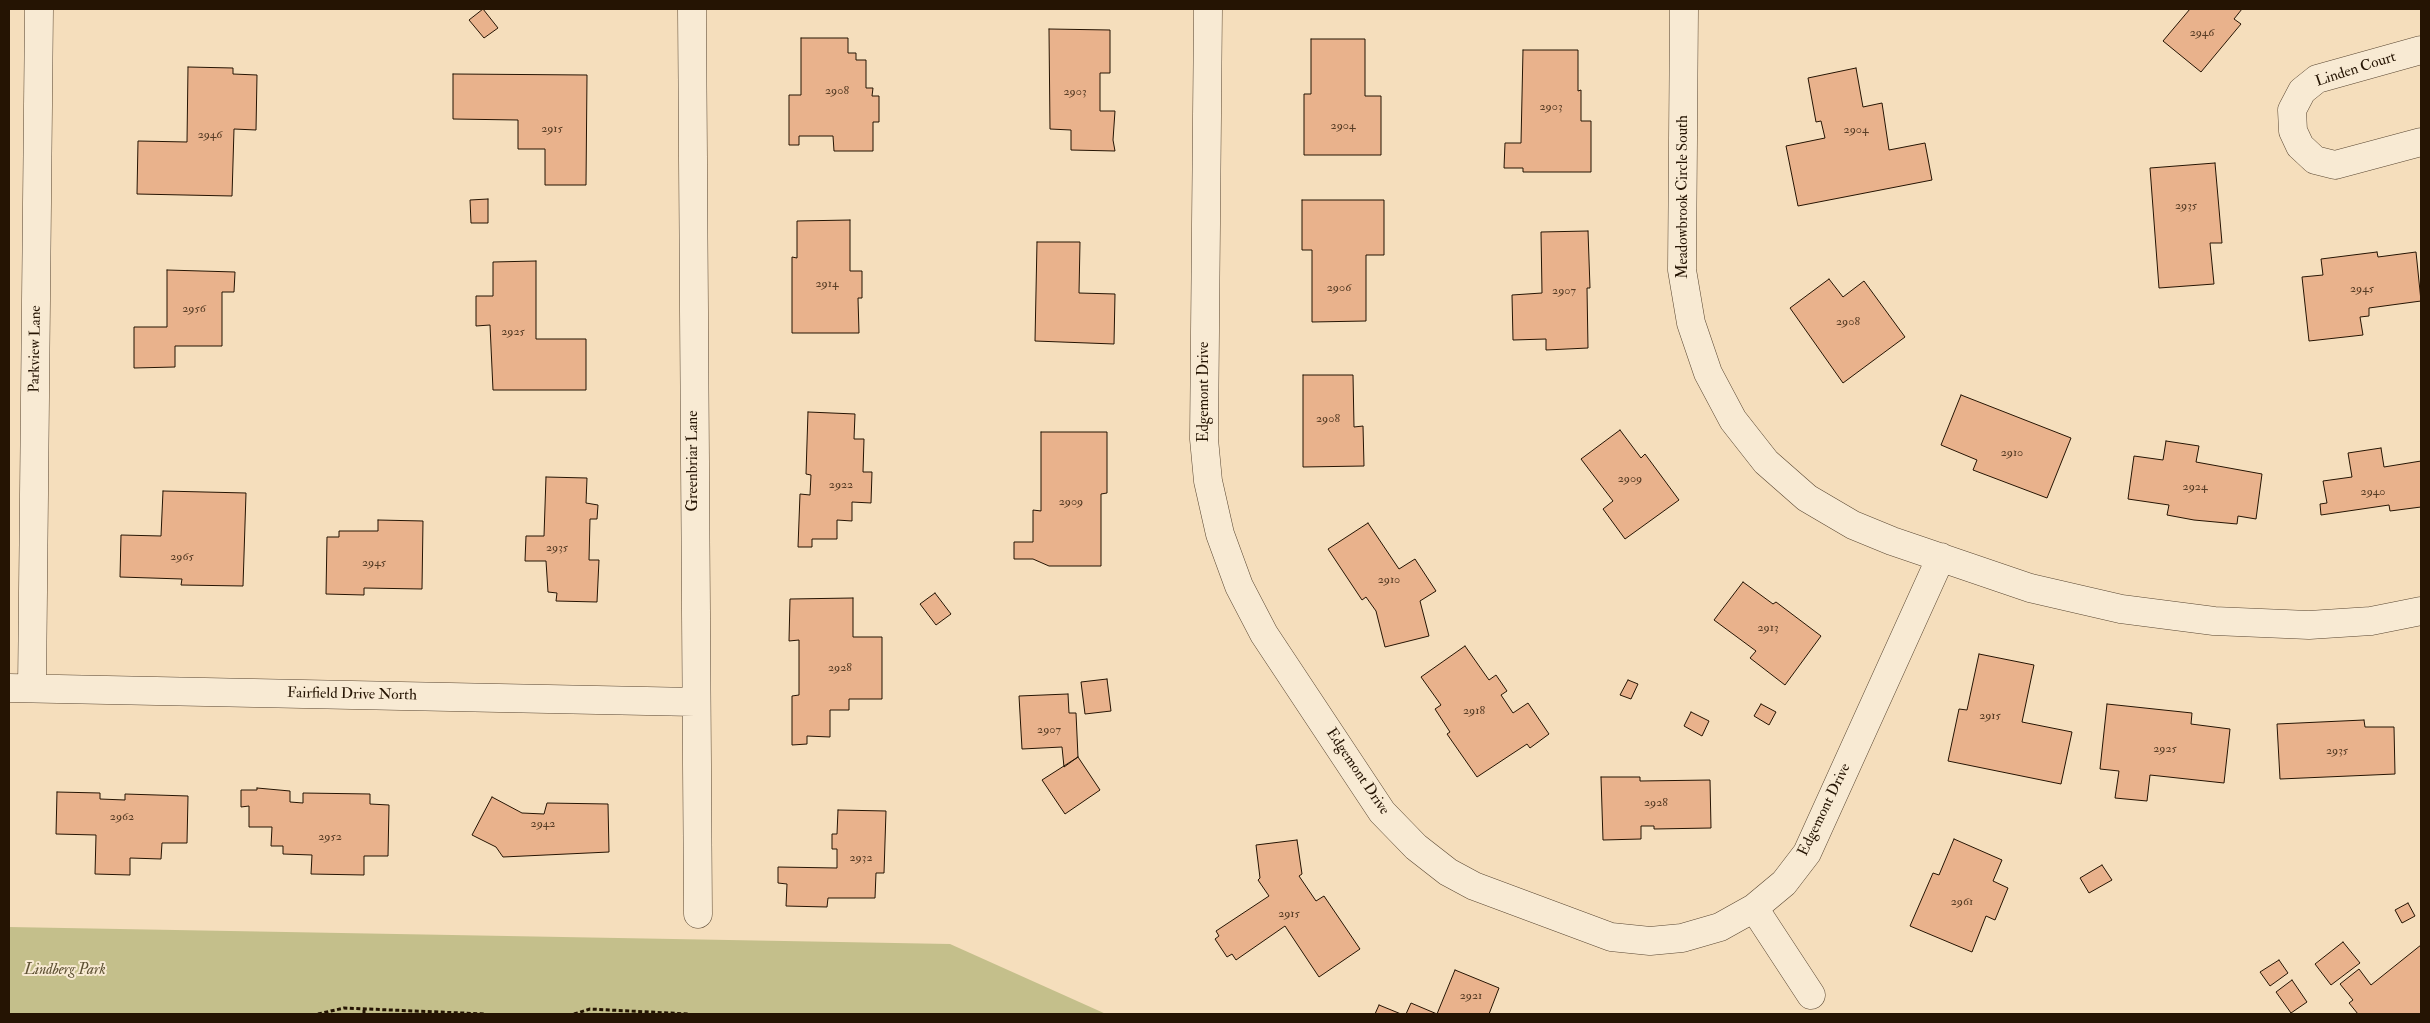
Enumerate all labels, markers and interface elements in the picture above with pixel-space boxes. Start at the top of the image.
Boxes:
house number: 2946 [2190,26,2214,40]
street label: Linden Court [2314,49,2398,91]
house number: 2908 [825,84,849,98]
house number: 2903 [1064,85,1086,99]
house number: 2903 [1540,100,1562,114]
street label: Meadowbrook Circle South [1675,115,1693,279]
house number: 2904 [1331,119,1355,133]
house number: 2915 [541,122,563,136]
house number: 2904 [1844,123,1868,137]
house number: 2946 [198,128,222,142]
house number: 2935 [2175,199,2197,213]
house number: 2914 [816,277,838,291]
house number: 2906 [1327,281,1351,295]
house number: 2945 [2350,282,2374,296]
house number: 2907 [1552,284,1576,298]
house number: 2956 [182,302,206,316]
street label: Parkview Lane [26,305,46,393]
house number: 2908 [1836,315,1860,329]
house number: 2925 [501,325,525,339]
street label: Edgemont Drive [1196,342,1214,442]
street label: Greenbriar Lane [685,410,703,512]
house number: 2908 [1316,412,1340,426]
house number: 2910 [2001,446,2023,460]
house number: 2909 [1618,472,1642,486]
house number: 2922 [829,478,853,492]
house number: 2924 [2183,480,2207,494]
house number: 2940 [2361,485,2385,499]
house number: 2909 [1059,495,1083,509]
house number: 2935 [546,541,568,555]
house number: 2965 [170,550,194,564]
house number: 2945 [362,556,386,570]
house number: 2910 [1378,573,1400,587]
house number: 2913 [1757,621,1779,635]
house number: 2928 [828,661,852,675]
street label: Fairfield Drive North [287,685,417,705]
house number: 2918 [1463,704,1485,718]
house number: 2915 [1979,709,2001,723]
house number: 2907 [1037,723,1061,737]
street label: Edgemont Drive [1321,725,1393,819]
house number: 2925 [2153,742,2177,756]
house number: 2935 [2326,744,2348,758]
street label: Edgemont Drive [1795,761,1855,859]
house number: 2928 [1644,796,1668,810]
house number: 2962 [110,810,134,824]
house number: 2942 [531,817,555,831]
house number: 2952 [318,830,342,844]
house number: 2932 [850,851,872,865]
house number: 2961 [1951,895,1973,909]
house number: 2915 [1278,907,1300,921]
park label: Lindberg Park [24,962,106,980]
house number: 2921 [1460,989,1482,1003]

